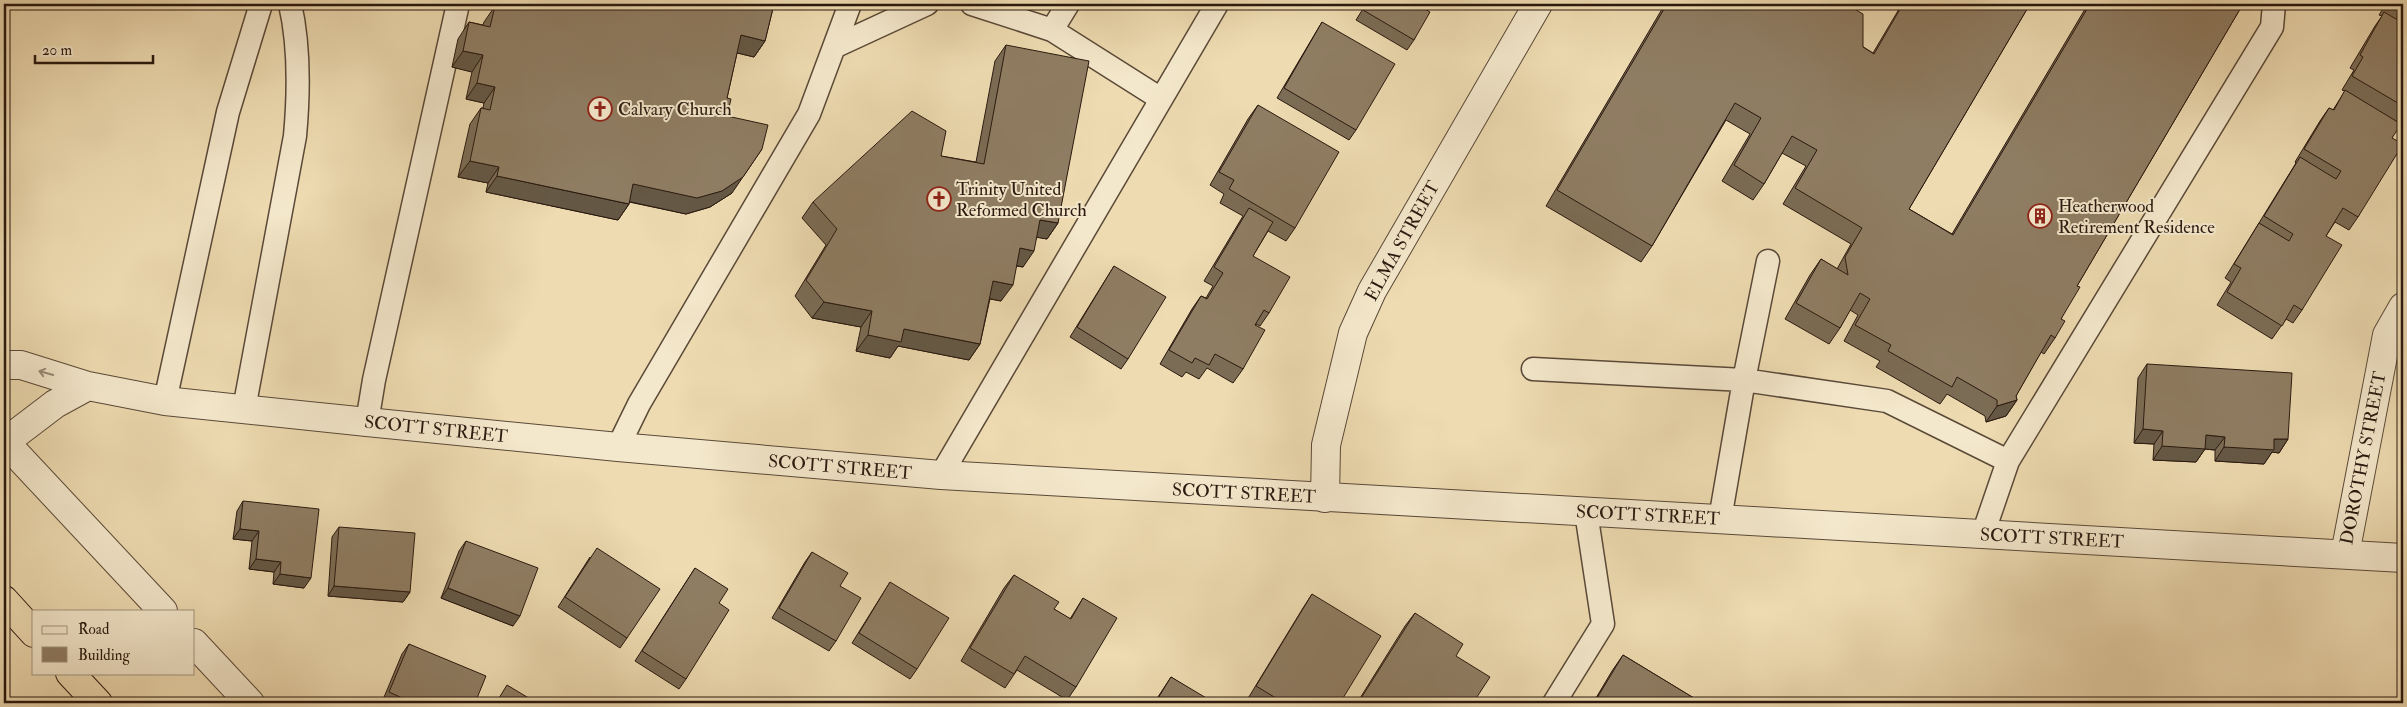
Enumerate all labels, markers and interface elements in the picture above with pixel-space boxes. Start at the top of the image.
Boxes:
scale bar [35,32,152,64]
text: 20 m [42,41,72,60]
church icon: Calvary Church [587,96,613,122]
place label: Calvary Church [618,98,732,121]
street label: ELMA STREET [1360,176,1445,306]
place label: Trinity United Reformed Church [956,178,1087,222]
church icon: Trinity United Reformed Church [926,186,952,212]
place label: Heatherwood Retirement Residence [2058,195,2215,239]
building icon: Heatherwood Retirement Residence [2027,203,2053,229]
one-way arrow [39,367,55,377]
street label: DOROTHY STREET [2335,369,2392,547]
street label: SCOTT STREET [363,411,509,449]
street label: SCOTT STREET [767,450,913,485]
street label: SCOTT STREET [1171,478,1317,509]
street label: SCOTT STREET [1575,500,1721,531]
street label: SCOTT STREET [1979,523,2125,554]
legend [32,610,195,674]
text: Road [78,620,110,639]
text: Building [78,646,130,665]

